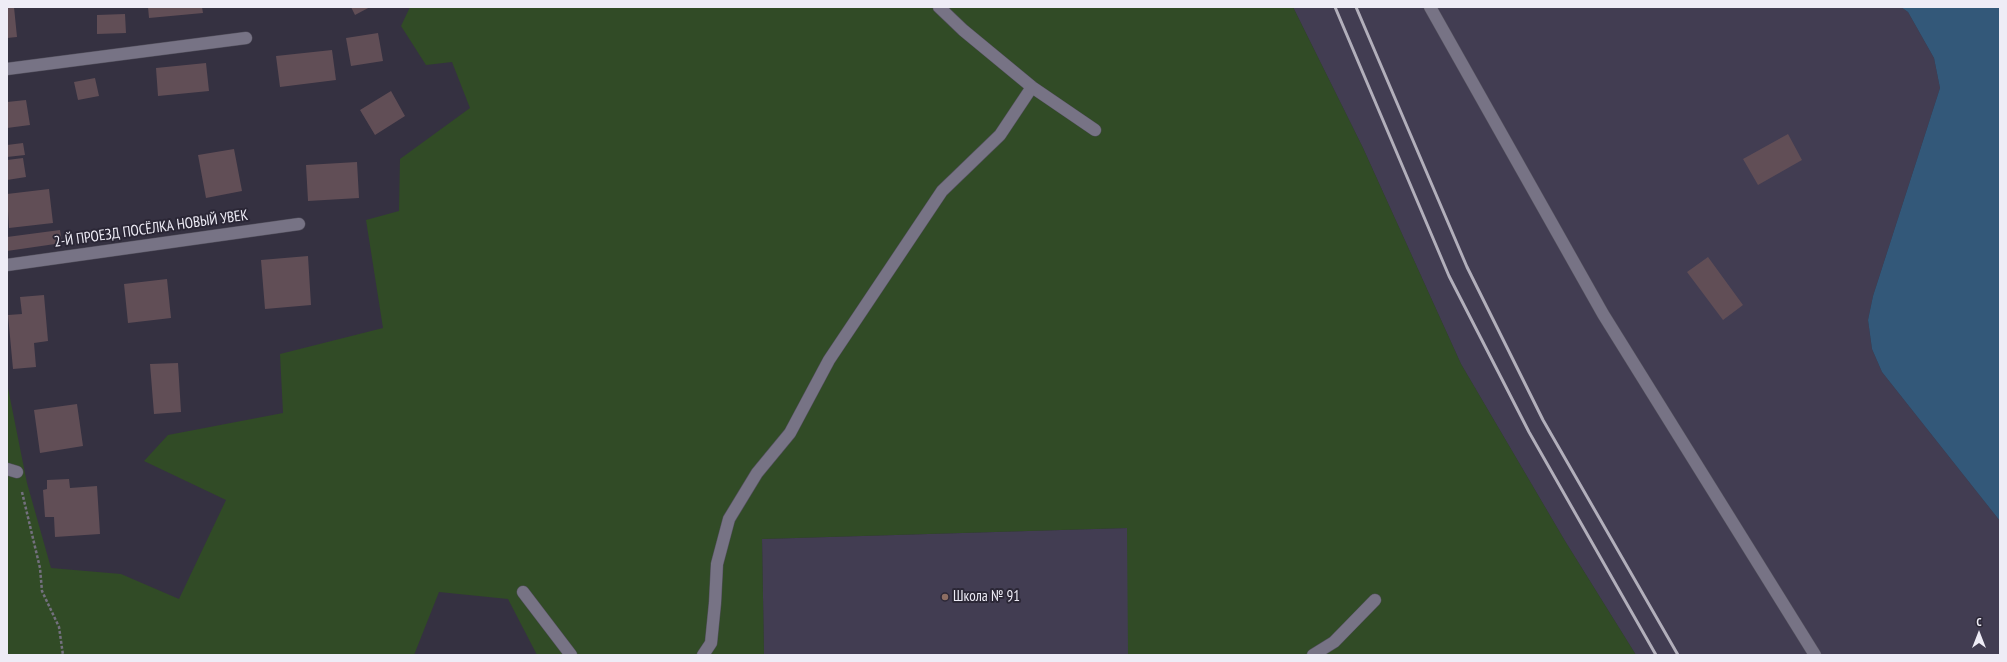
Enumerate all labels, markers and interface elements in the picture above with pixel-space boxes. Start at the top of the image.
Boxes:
street label: 2-Й ПРОЕЗД ПОСЁЛКА НОВЫЙ УВЕК [53,206,249,252]
place label: Школа № 91 [953,588,1020,606]
marker: Школа № 91 [940,592,950,602]
north arrow [1959,614,1999,654]
text: С [1976,615,1982,629]

